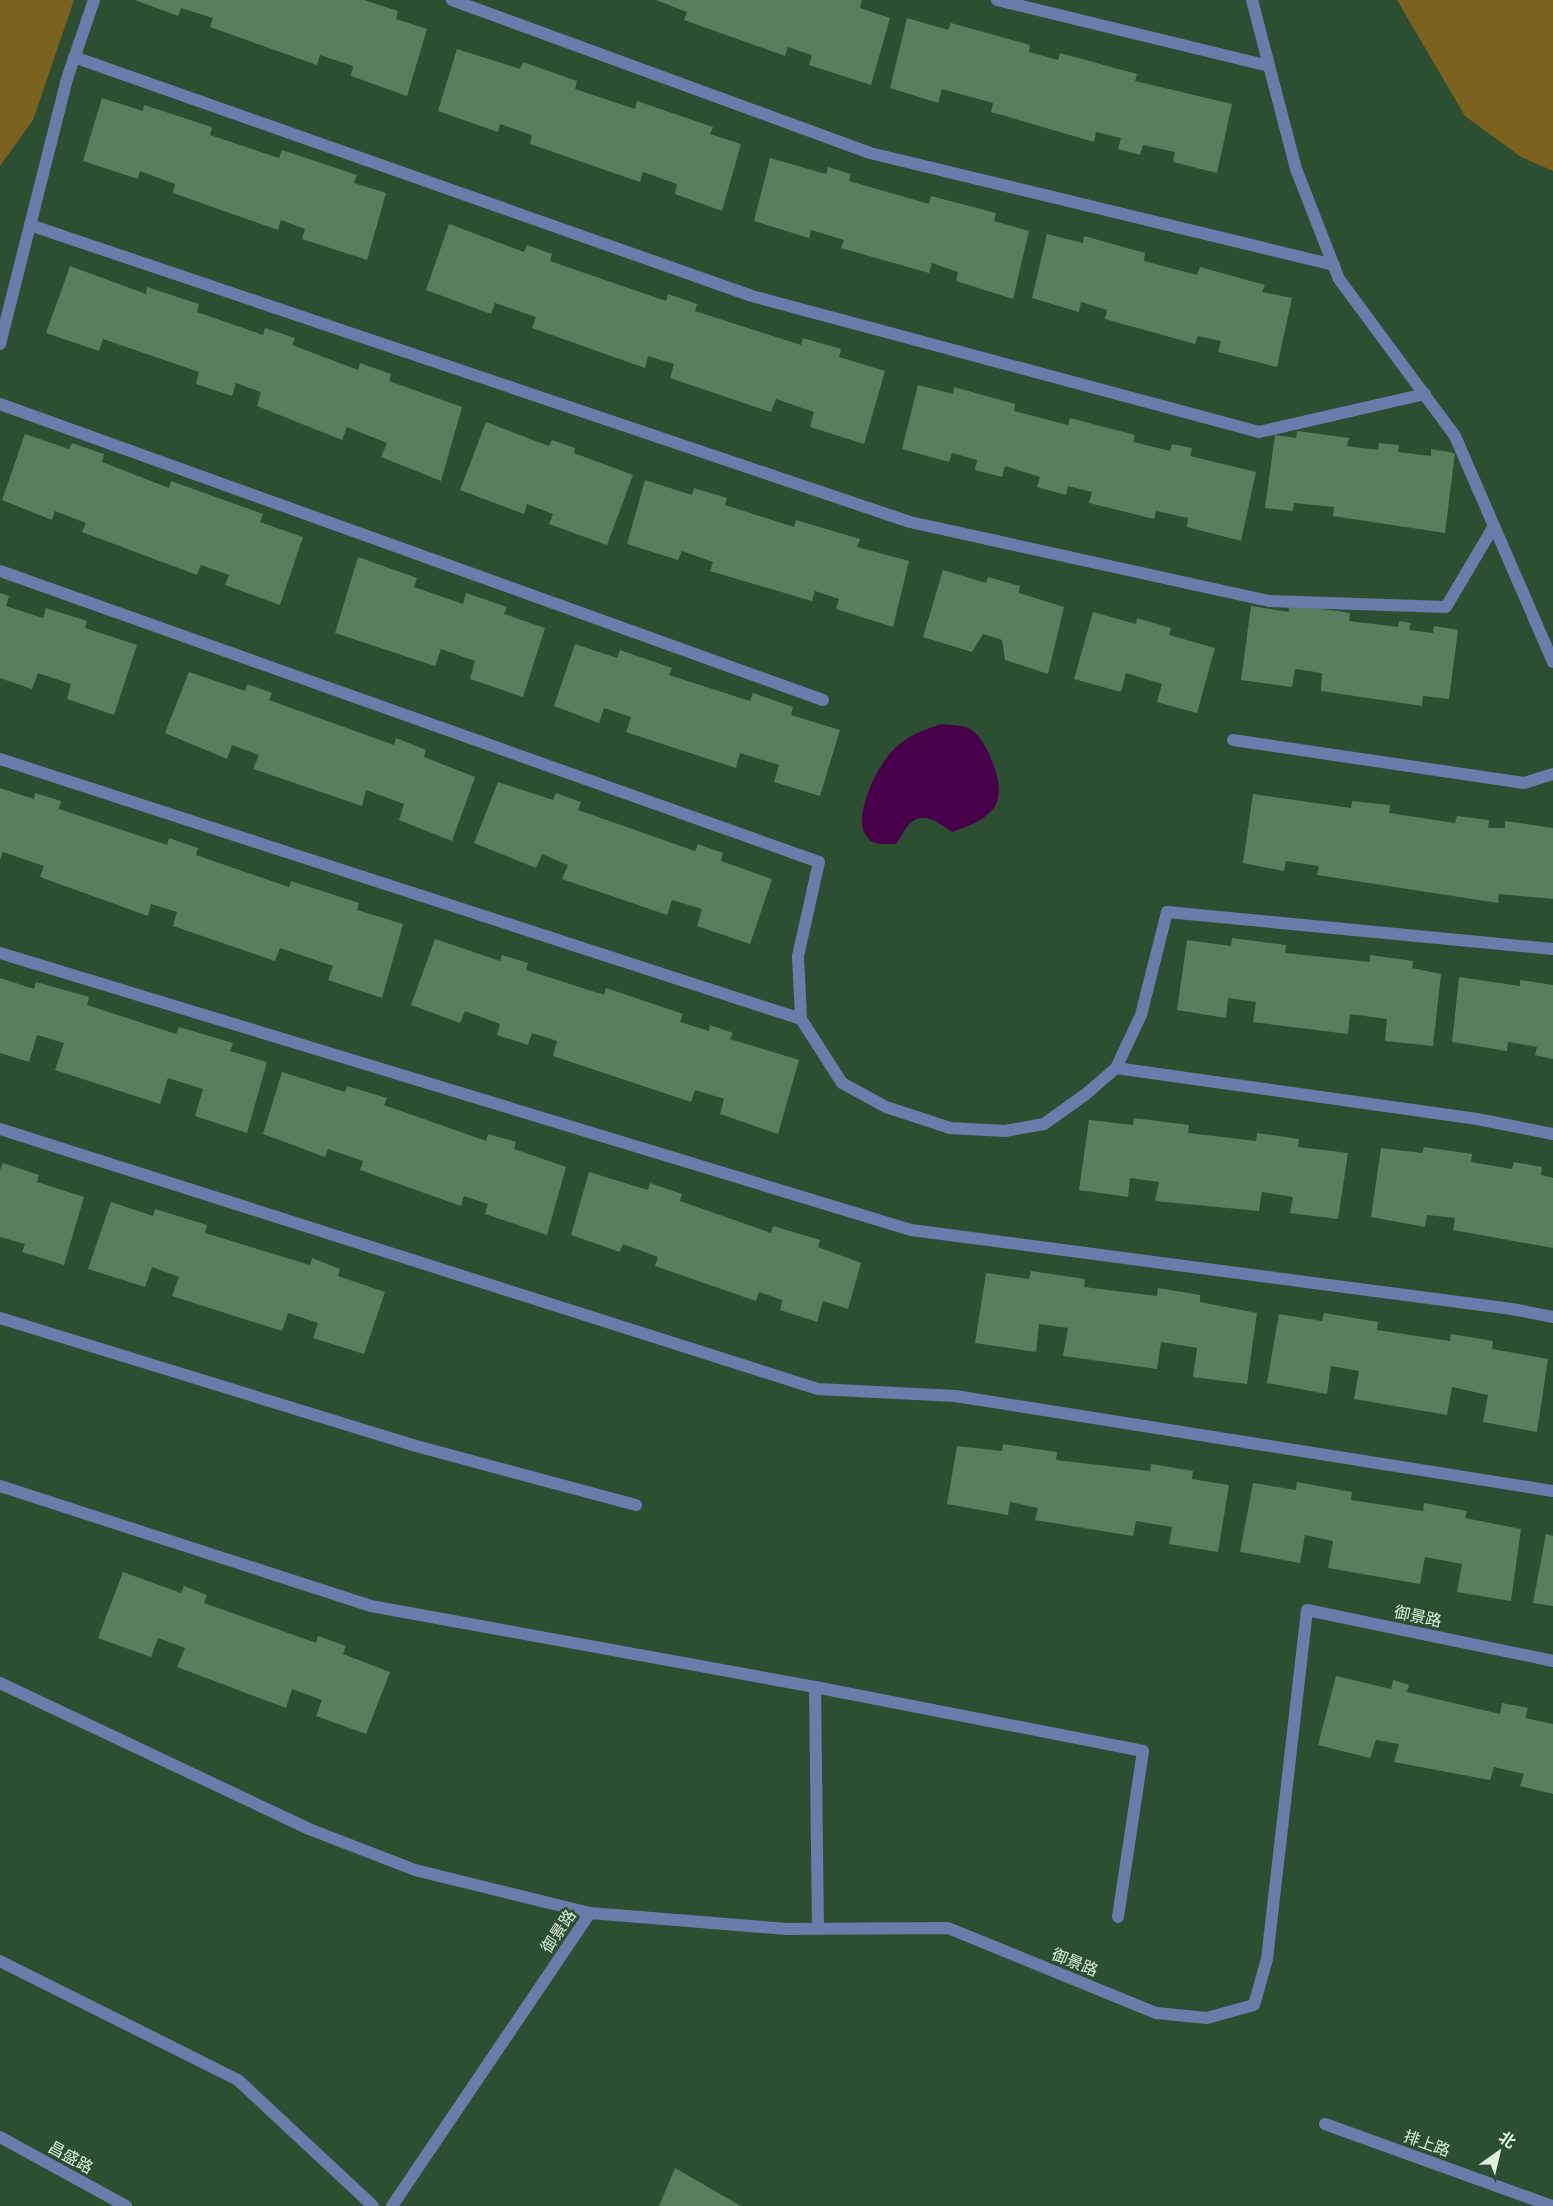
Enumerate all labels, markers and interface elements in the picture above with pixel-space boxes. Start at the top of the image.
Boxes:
street label: 御景路 [1392,1601,1444,1631]
street label: 御景路 [536,1906,580,1956]
street label: 御景路 [1049,1944,1101,1980]
north arrow [1469,2122,1529,2182]
street label: 排上路 [1401,2125,1453,2161]
text: 北 [1495,2127,1520,2152]
street label: 昌盛路 [45,2137,97,2177]

